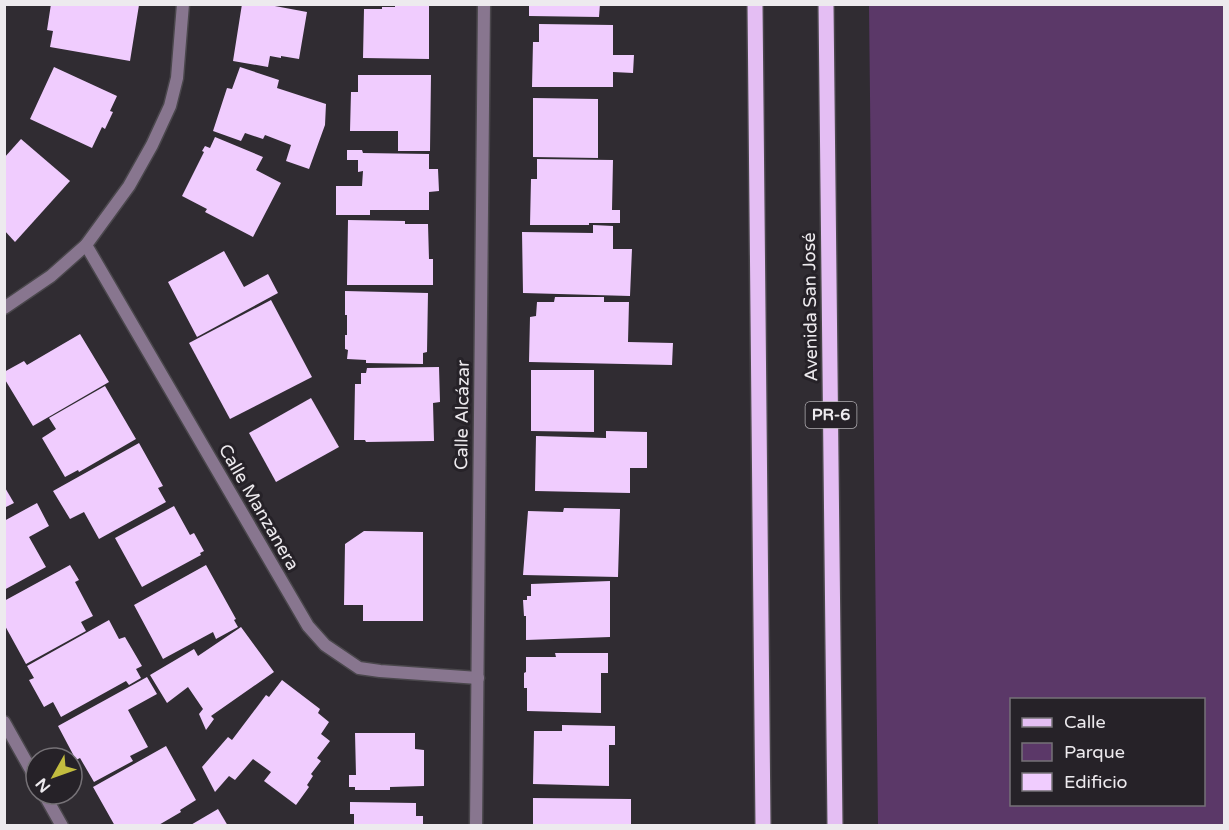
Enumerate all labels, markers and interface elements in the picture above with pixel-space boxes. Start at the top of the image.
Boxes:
street label: Avenida San José [798,232,822,382]
street label: Calle Alcázar [450,360,474,470]
road number: PR-6 [806,402,856,428]
street label: Calle Manzanera [214,440,304,574]
legend [1010,698,1205,806]
text: Calle [1064,711,1106,733]
text: Parque [1064,741,1125,763]
north arrow [24,746,84,806]
text: Edificio [1064,771,1128,793]
text: N [31,774,55,796]

